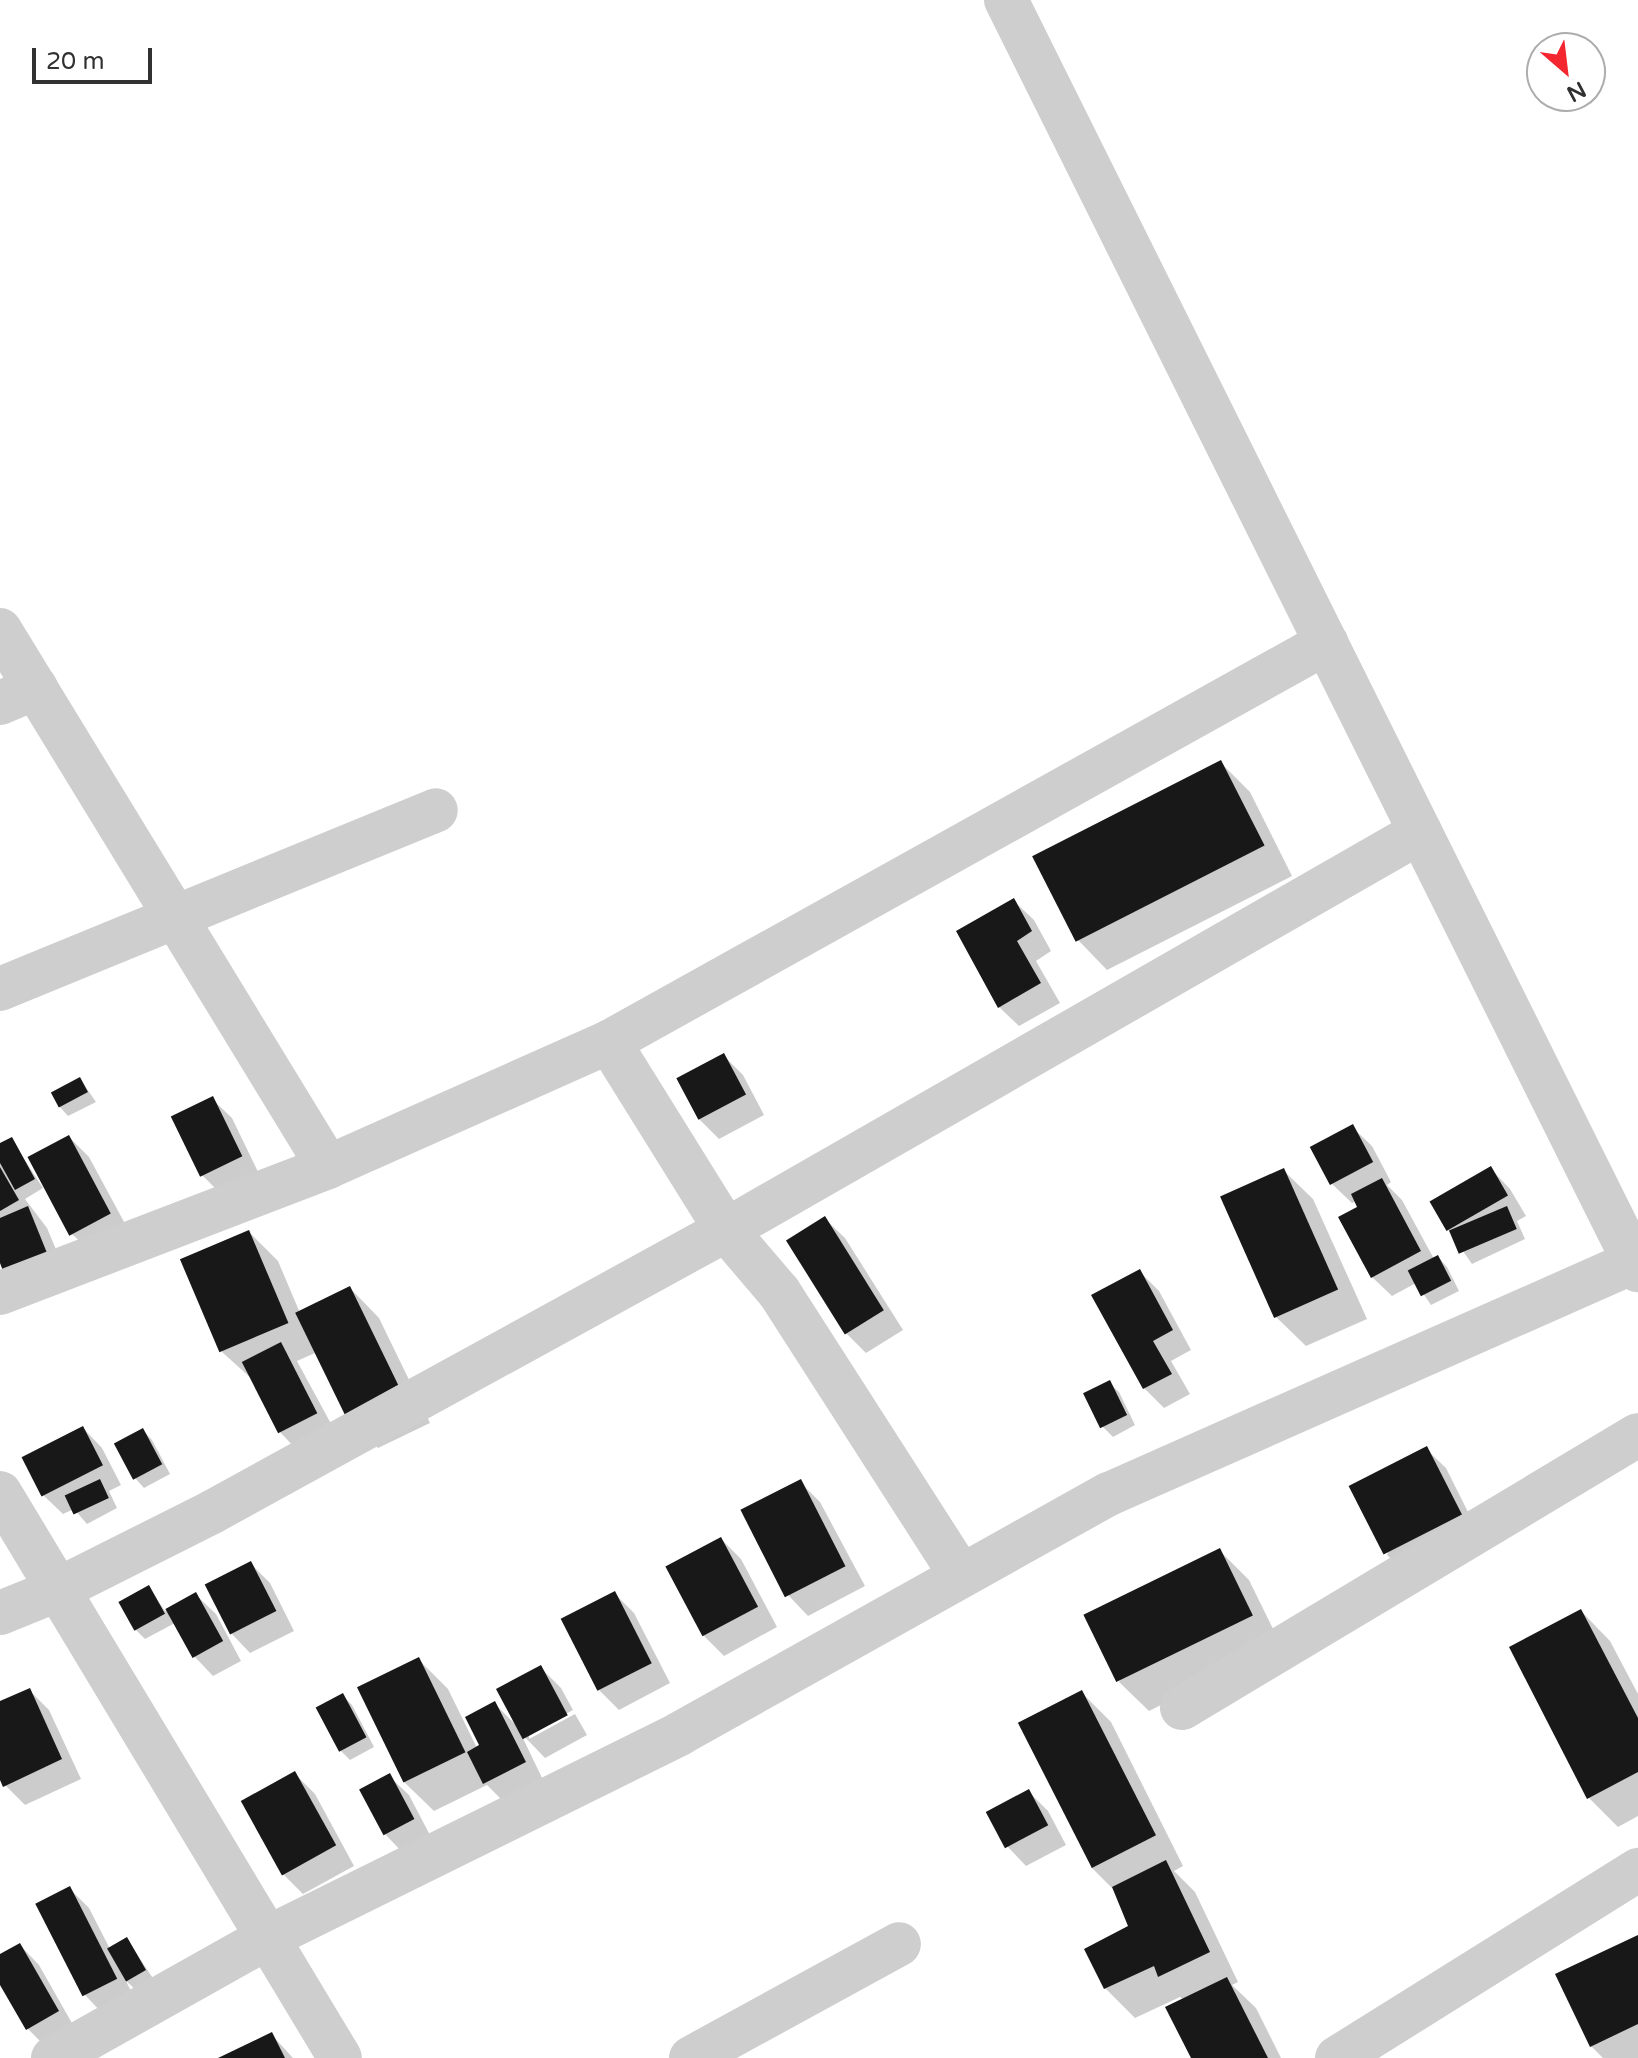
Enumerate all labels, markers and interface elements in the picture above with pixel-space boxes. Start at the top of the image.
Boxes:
scale bar [36,32,156,82]
north arrow [1526,32,1606,112]
text: 20 m [46,47,104,76]
text: N [1562,76,1590,107]

